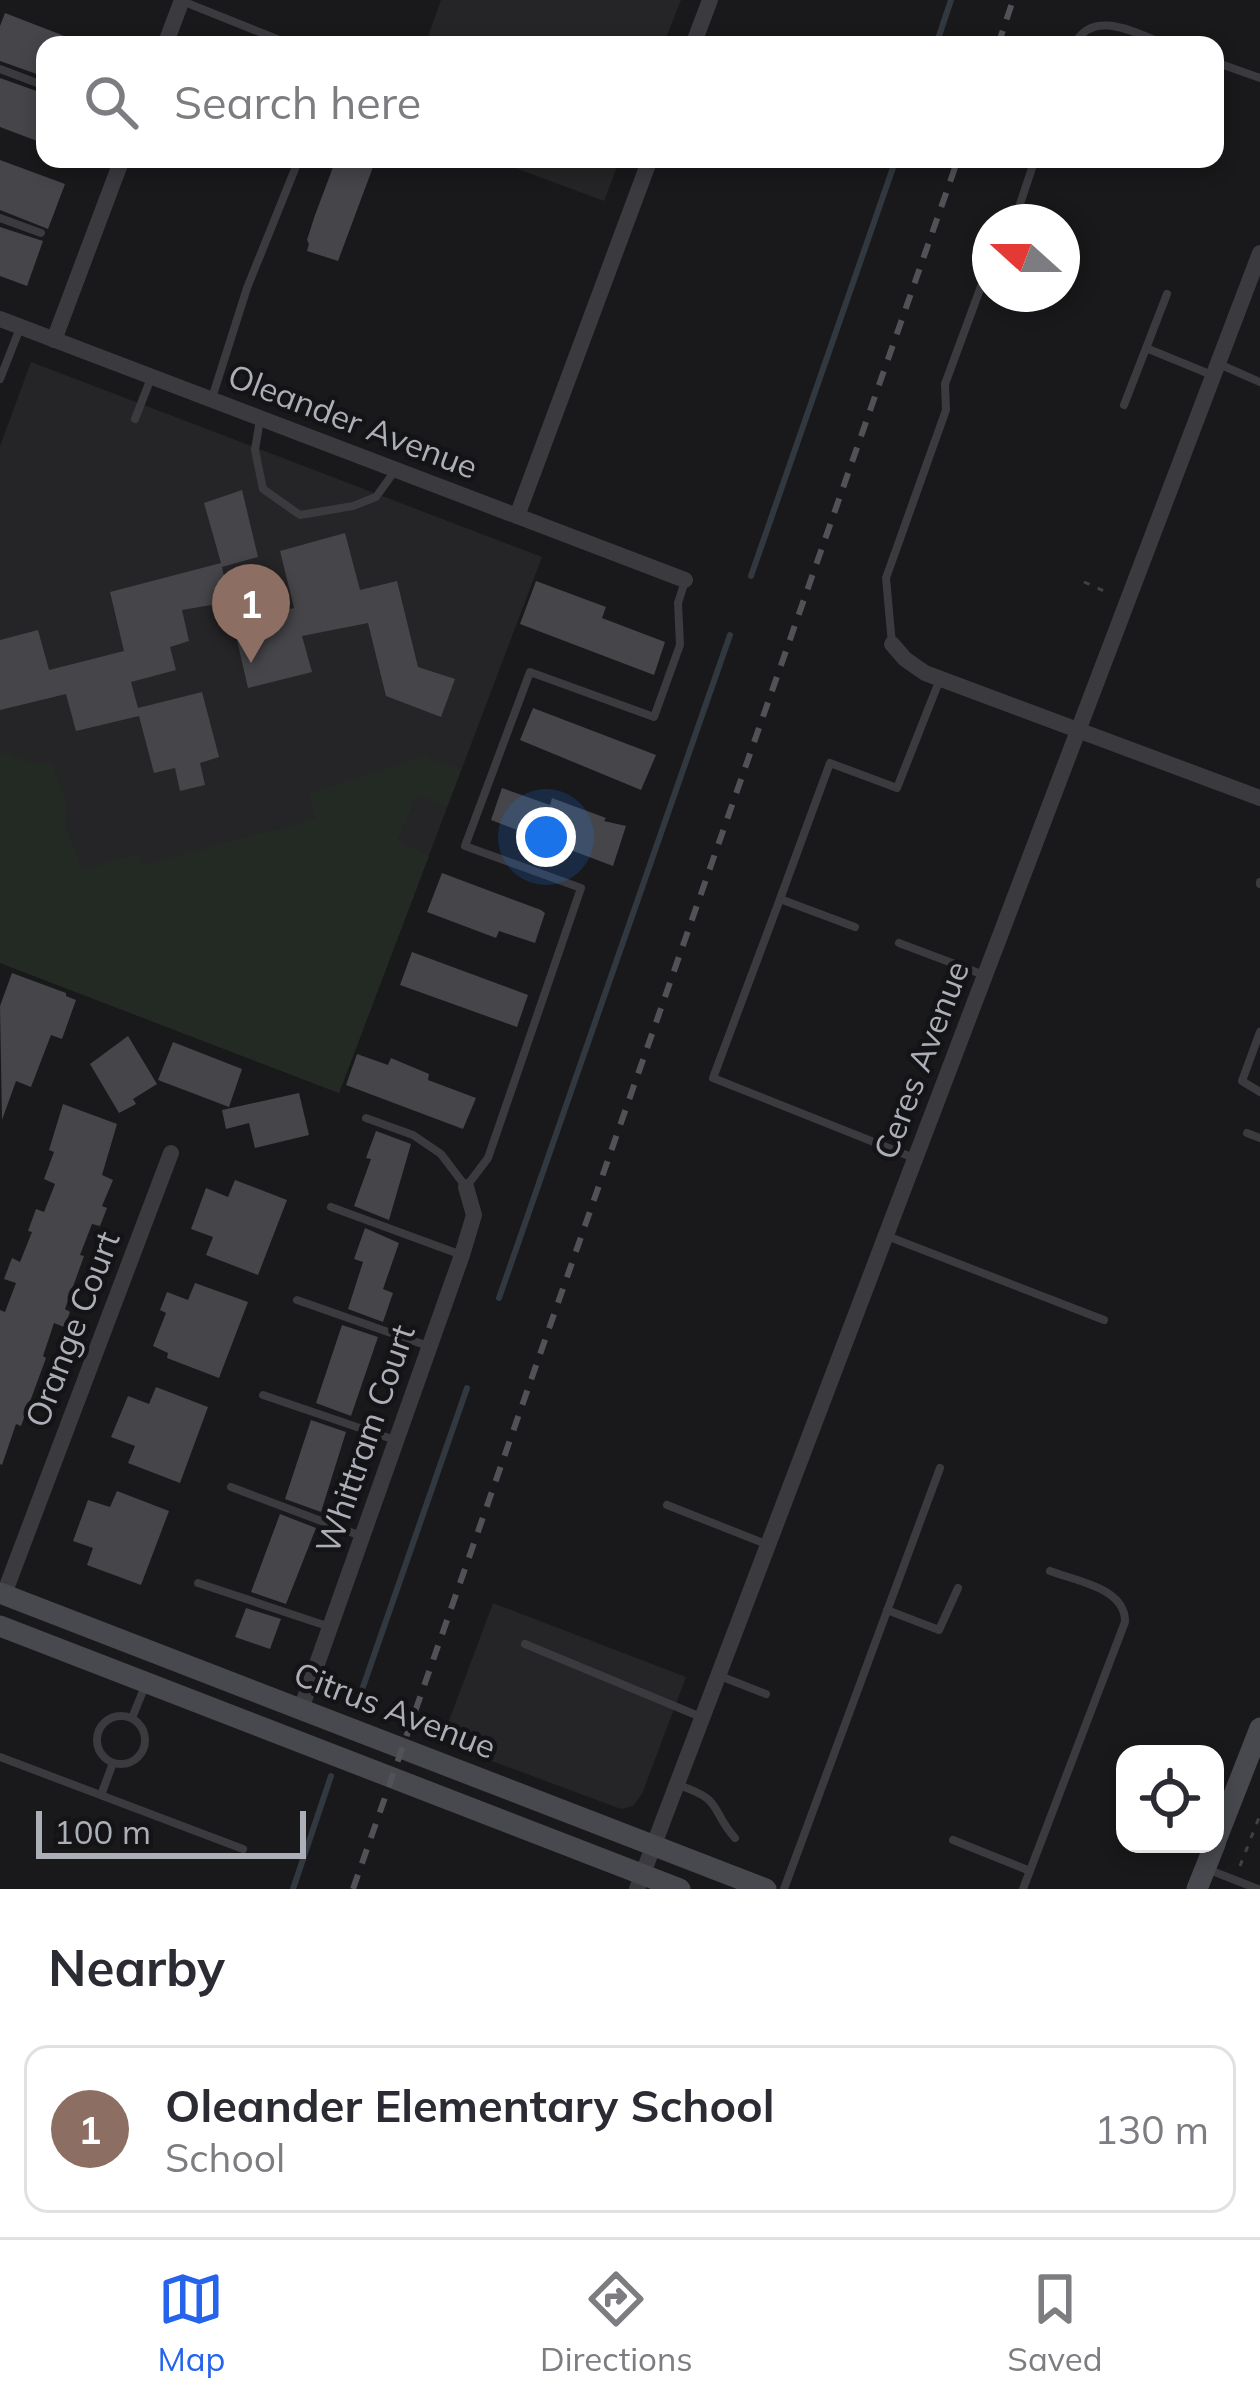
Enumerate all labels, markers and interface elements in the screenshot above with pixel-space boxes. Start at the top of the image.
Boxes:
search box [36,36,1224,168]
icon: search [78,69,144,135]
text: Search here [174,74,421,130]
north arrow [972,204,1080,312]
street label: Oleander Avenue [223,354,484,487]
pin: 1 [212,564,290,663]
your location [516,807,576,867]
street label: Ceres Avenue [864,955,977,1165]
street label: Orange Court [15,1225,128,1433]
street label: Whittram Court [306,1319,423,1559]
street label: Citrus Avenue [288,1652,502,1767]
map controls [1116,1745,1224,1853]
button: locate [1116,1745,1224,1853]
scale bar [36,1805,306,1858]
text: 100 m [54,1811,151,1852]
text: Nearby [48,1935,225,1999]
text: Oleander Elementary School [165,2077,774,2133]
text: 1 [78,2105,102,2154]
text: 130 m [1094,2105,1209,2154]
text: School [165,2133,285,2182]
tab: Map [157,2266,225,2379]
tab: Directions [540,2266,693,2379]
tab: Saved [1007,2266,1103,2379]

